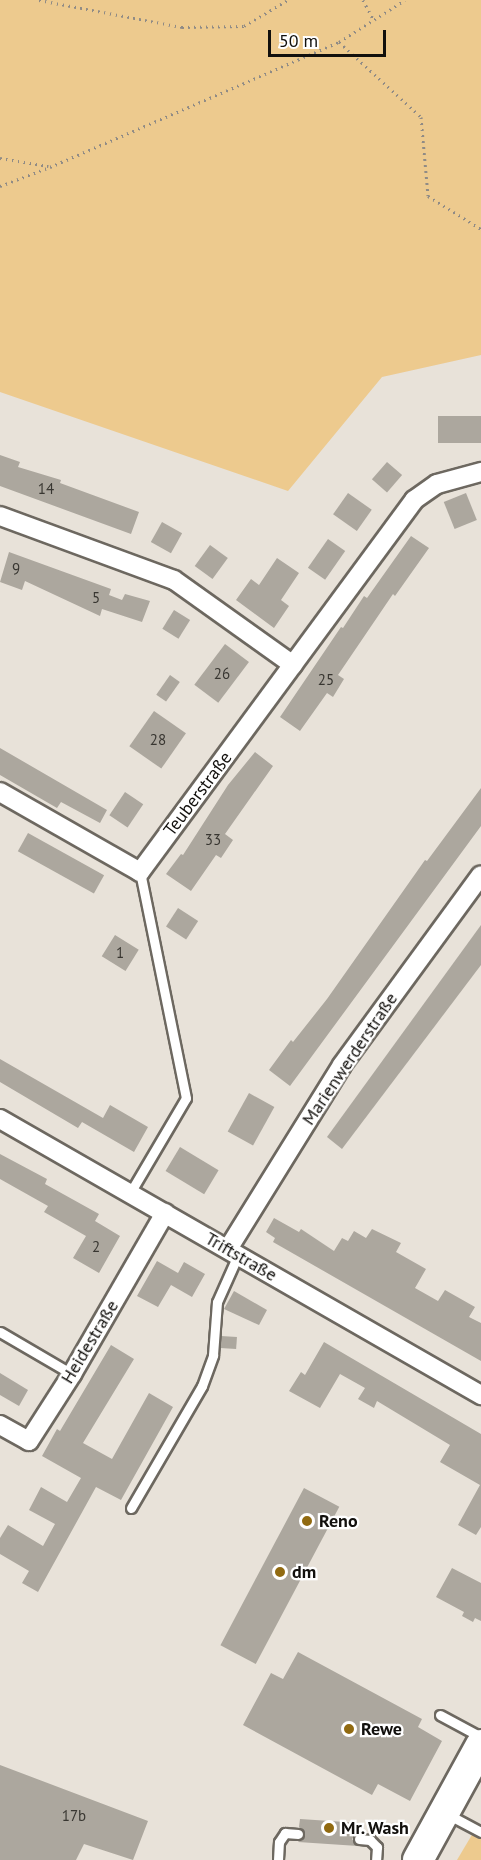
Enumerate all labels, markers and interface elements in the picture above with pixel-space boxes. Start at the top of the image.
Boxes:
scale bar [271,18,390,56]
text: 50 m [279,29,318,52]
house number: 14 [38,480,54,498]
house number: 9 [12,560,20,578]
house number: 5 [92,589,100,607]
house number: 26 [214,665,230,683]
house number: 25 [318,671,334,689]
house number: 28 [150,731,166,749]
street label: Teuberstraße [159,748,237,840]
house number: 33 [205,831,221,849]
house number: 1 [116,944,124,962]
street label: Marienwerderstraße [298,989,402,1129]
street label: Triftstraße [201,1228,281,1286]
house number: 2 [92,1238,100,1256]
street label: Heidestraße [57,1296,123,1388]
place label: Reno [319,1510,358,1532]
marker: Reno [300,1514,314,1528]
place label: dm [292,1561,316,1583]
marker: dm [273,1565,287,1579]
place label: Rewe [361,1718,402,1740]
marker: Rewe [342,1722,356,1736]
house number: 17b [62,1807,86,1825]
place label: Mr. Wash [341,1817,411,1839]
marker: Mr. Wash [322,1821,336,1835]

